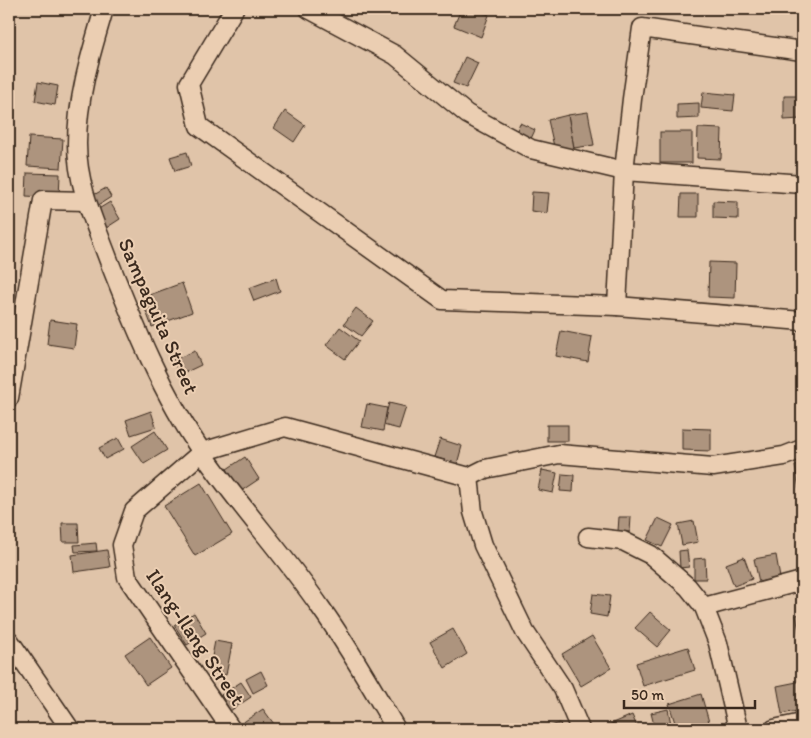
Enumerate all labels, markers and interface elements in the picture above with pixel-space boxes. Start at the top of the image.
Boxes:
street label: Sampaguita Street [113,234,205,398]
street label: Ilang-Ilang Street [141,564,251,710]
scale bar [624,678,755,710]
text: 50 m [631,686,664,704]

